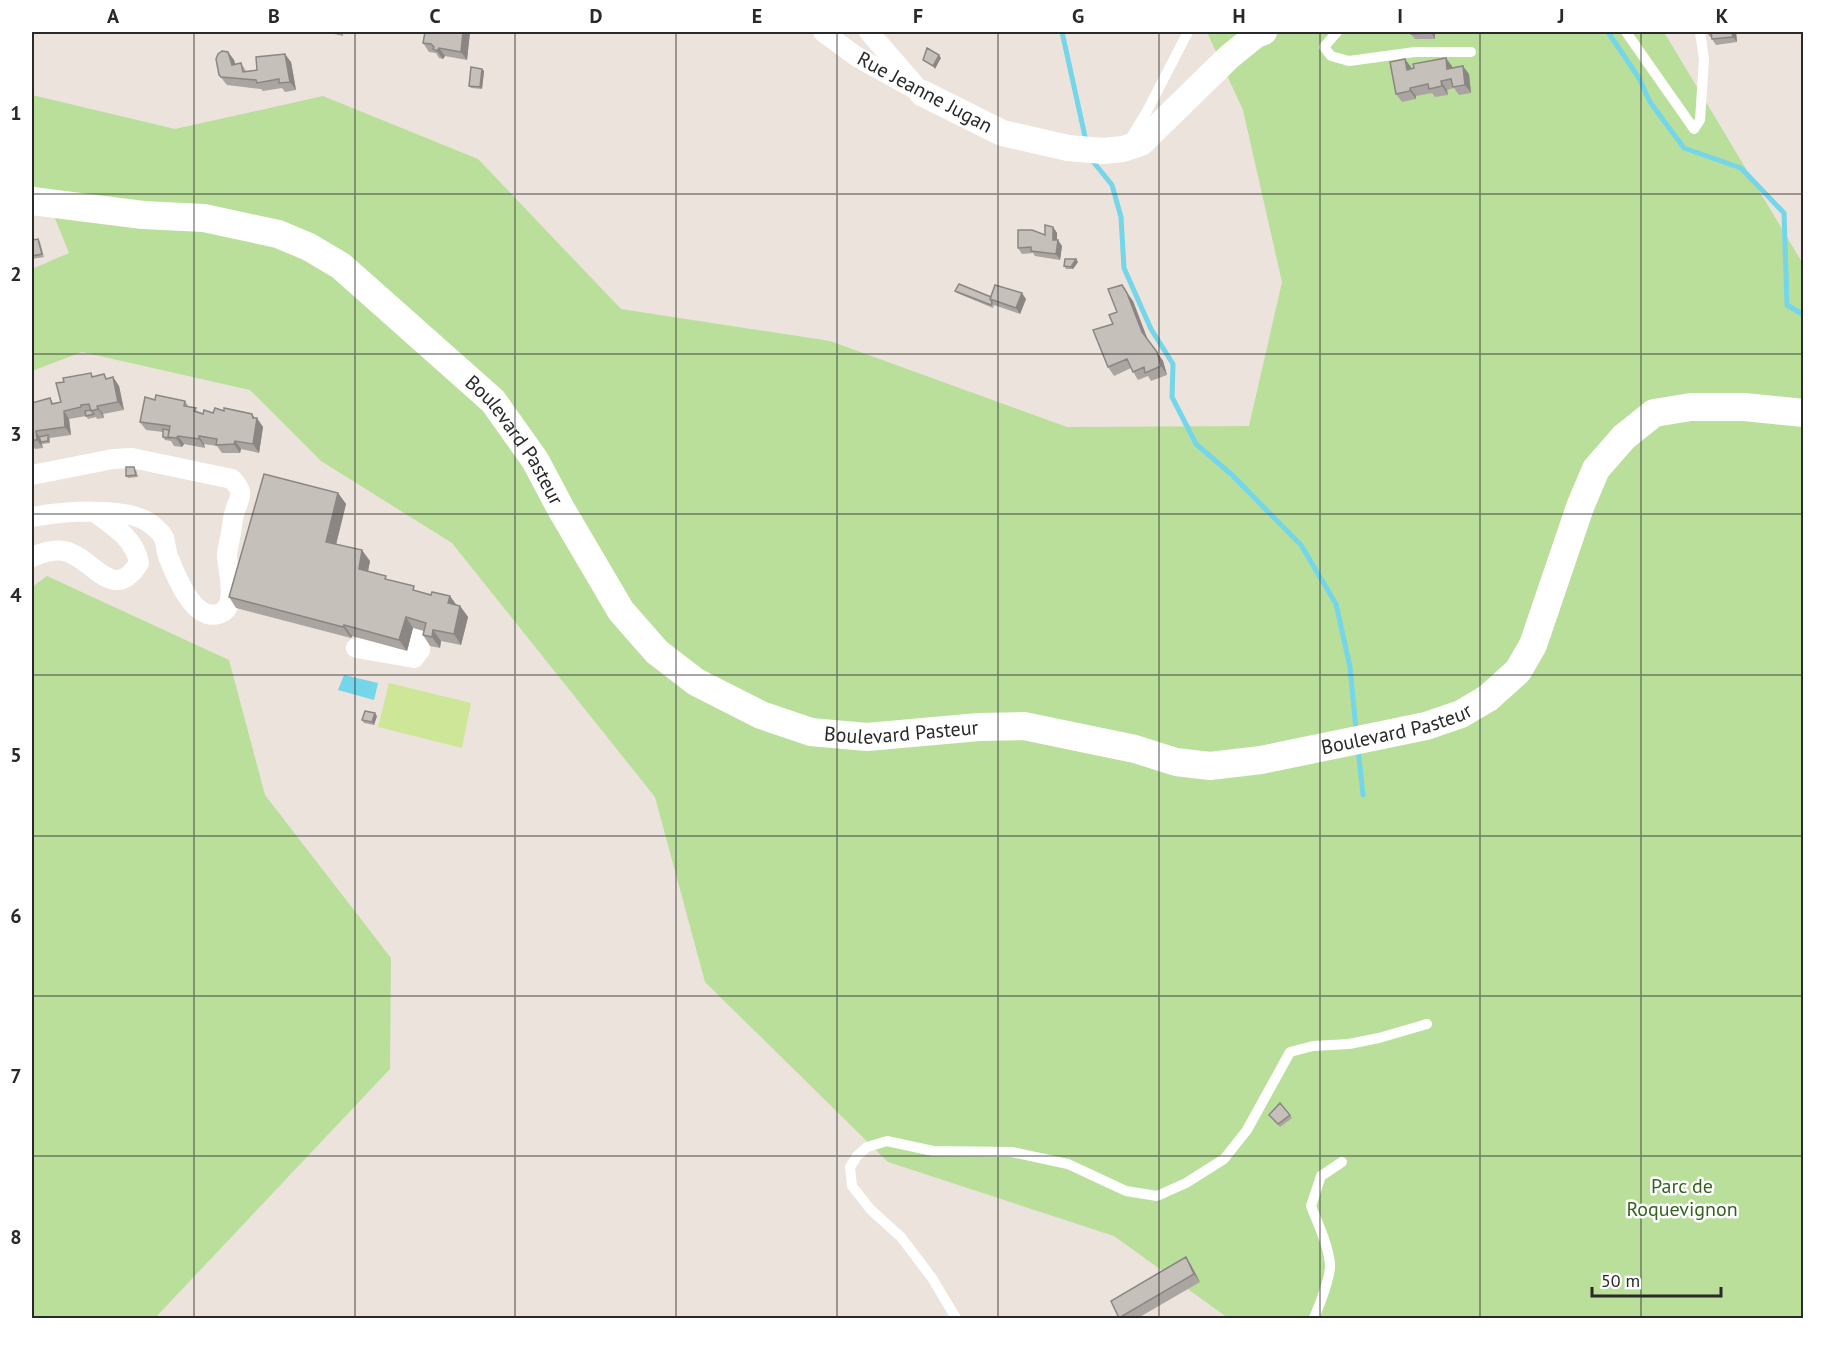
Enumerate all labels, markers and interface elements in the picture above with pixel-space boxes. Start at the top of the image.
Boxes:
text: A [107,3,120,29]
text: B [268,3,280,29]
text: C [429,3,441,29]
text: D [590,3,603,29]
text: E [752,3,762,29]
text: F [913,3,923,29]
text: G [1072,3,1084,29]
text: H [1232,3,1246,29]
text: I [1397,3,1403,29]
text: J [1557,3,1564,29]
text: K [1716,3,1729,29]
street label: Rue Jeanne Jugan [853,45,997,139]
text: 1 [10,100,22,126]
text: 2 [10,261,22,287]
street label: Boulevard Pasteur [460,369,570,510]
text: 3 [10,421,22,447]
text: 4 [10,582,22,608]
street label: Boulevard Pasteur [1319,697,1477,760]
street label: Boulevard Pasteur [823,714,979,750]
text: 5 [10,742,22,768]
text: 6 [10,903,22,929]
text: 7 [10,1063,22,1089]
park label: Parc de Roquevignon [1626,1173,1738,1222]
text: 8 [10,1224,22,1250]
scale bar [1592,1260,1721,1298]
text: 50 m [1601,1269,1640,1292]

